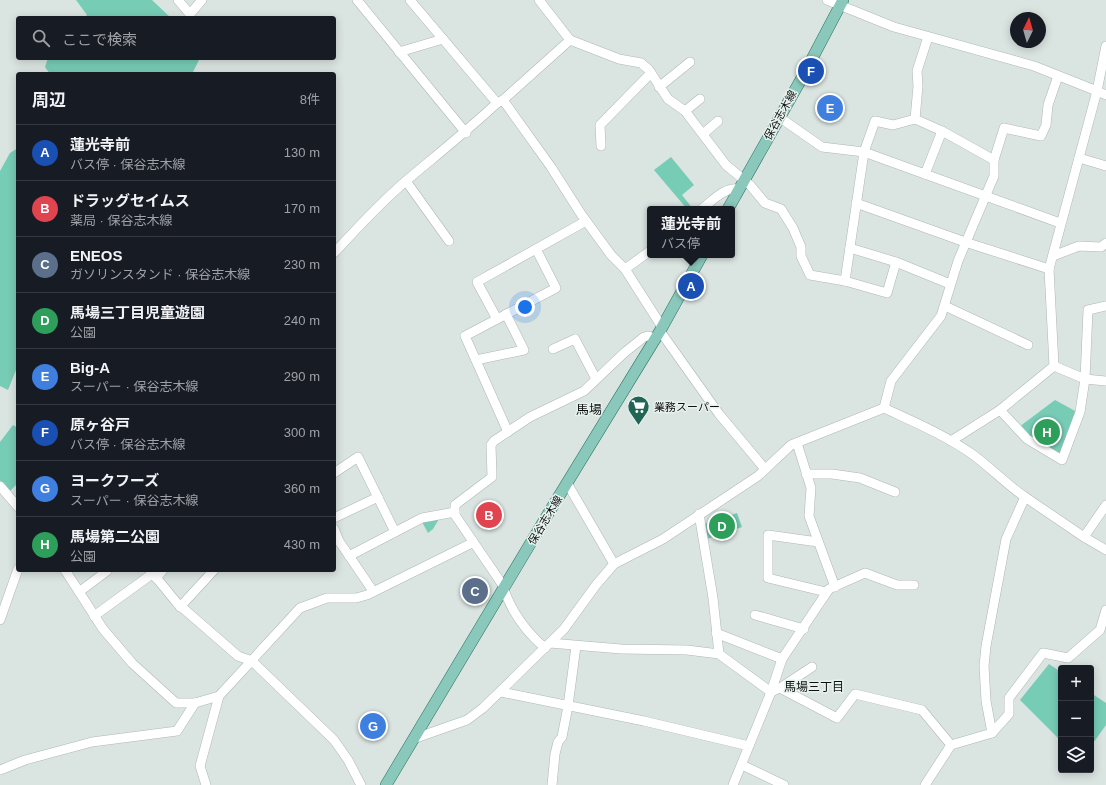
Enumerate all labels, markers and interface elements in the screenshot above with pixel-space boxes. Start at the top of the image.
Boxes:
north arrow [1010,12,1046,48]
search box [16,16,336,60]
icon: search [30,27,52,49]
text: ここで検索 [62,31,137,48]
pin: F [798,56,824,86]
street label: 保谷志木線 [761,88,799,142]
text: 周辺 [32,91,66,110]
text: 8件 [300,92,320,107]
pin: E [817,93,843,123]
text: 蓮光寺前 [70,136,130,153]
text: A [40,145,50,160]
text: 130 m [284,145,320,160]
text: バス停 · 保谷志木線 [70,157,186,172]
text: ドラッグセイムス [70,192,190,209]
text: B [40,201,50,216]
text: 170 m [284,201,320,216]
popup [647,206,735,258]
text: 薬局 · 保谷志木線 [70,213,173,228]
text: 蓮光寺前 [661,215,721,232]
text: バス停 [661,236,700,251]
text: ENEOS [70,247,123,264]
text: C [40,257,50,272]
text: 230 m [284,257,320,272]
text: ガソリンスタンド · 保谷志木線 [70,267,250,282]
pin: A [678,271,704,301]
your location [515,297,535,317]
text: 馬場三丁目児童遊園 [70,304,205,321]
text: D [40,313,50,328]
text: 240 m [284,313,320,328]
text: 公園 [70,325,96,340]
text: Big-A [70,359,110,376]
text: E [41,369,49,384]
text: 290 m [284,369,320,384]
text: スーパー · 保谷志木線 [70,379,198,394]
supermarket icon: 業務スーパー [625,394,651,427]
place label: 業務スーパー [654,401,720,413]
district label: 馬場 [576,402,602,417]
text: 原ヶ谷戸 [70,416,130,433]
pin: H [1034,417,1060,447]
text: F [41,425,49,440]
text: 300 m [284,425,320,440]
text: バス停 · 保谷志木線 [70,437,186,452]
text: ヨークフーズ [70,472,159,489]
text: G [40,481,50,496]
text: 360 m [284,481,320,496]
text: スーパー · 保谷志木線 [70,493,198,508]
street label: 保谷志木線 [526,493,564,547]
pin: B [476,500,502,530]
pin: D [709,511,735,541]
text: 馬場第二公園 [70,528,160,545]
text: H [40,537,50,552]
text: 430 m [284,537,320,552]
text: 公園 [70,549,96,564]
pin: C [462,576,488,606]
map controls [1058,665,1094,773]
button: + [1058,665,1094,701]
district label: 馬場三丁目 [784,680,844,694]
button: − [1058,701,1094,737]
pin: G [360,711,386,741]
button: layers [1058,737,1094,773]

